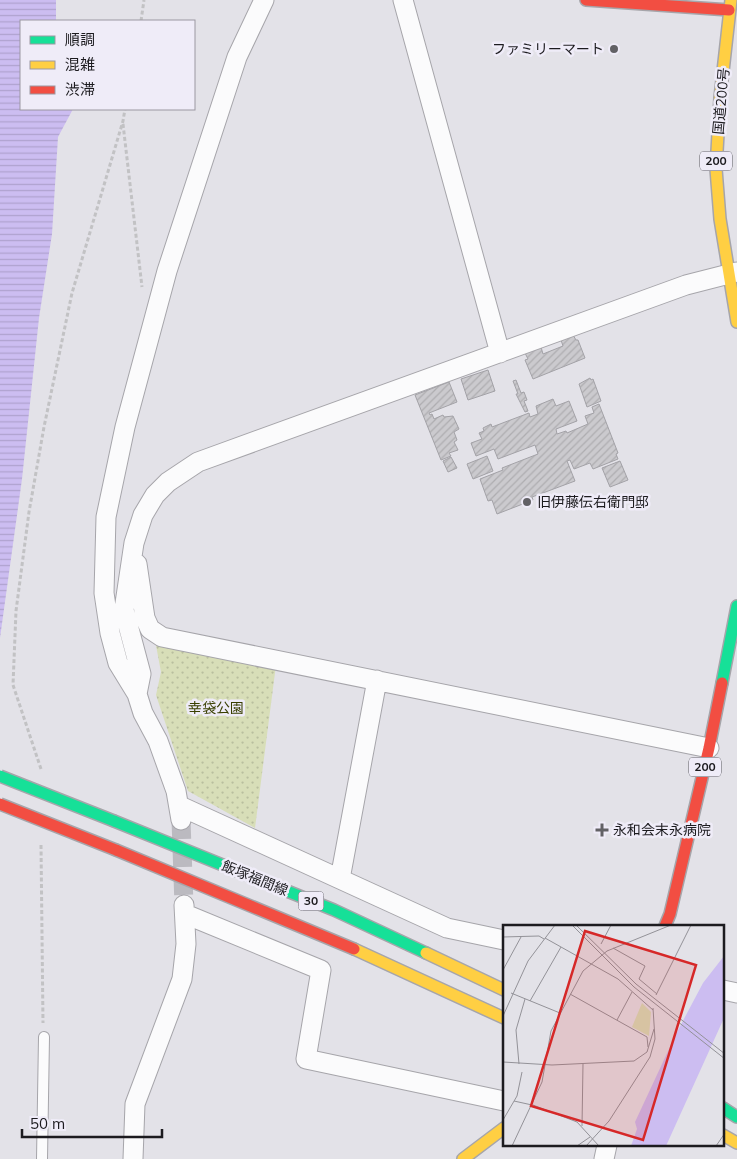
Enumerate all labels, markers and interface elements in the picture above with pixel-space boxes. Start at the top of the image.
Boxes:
legend [20,20,195,110]
text: 順調 [65,30,95,49]
place label: ファミリーマート [492,40,604,58]
marker: ファミリーマート [608,43,620,55]
text: 混雑 [65,55,95,74]
street label: 国道200号 [709,67,733,135]
text: 渋滞 [65,80,95,99]
road number: 200 [700,152,732,170]
place label: 旧伊藤伝右衛門邸 [537,493,649,511]
marker: 旧伊藤伝右衛門邸 [521,496,533,508]
park label: 幸袋公園 [188,699,244,717]
road number: 200 [689,758,721,776]
place label: 永和会末永病院 [613,821,711,839]
marker: 永和会末永病院 [595,823,609,837]
street label: 飯塚福間線 [219,857,291,899]
road number: 30 [298,891,324,910]
inset map [503,925,724,1146]
scale bar [22,1106,162,1138]
text: 50 m [30,1114,65,1133]

